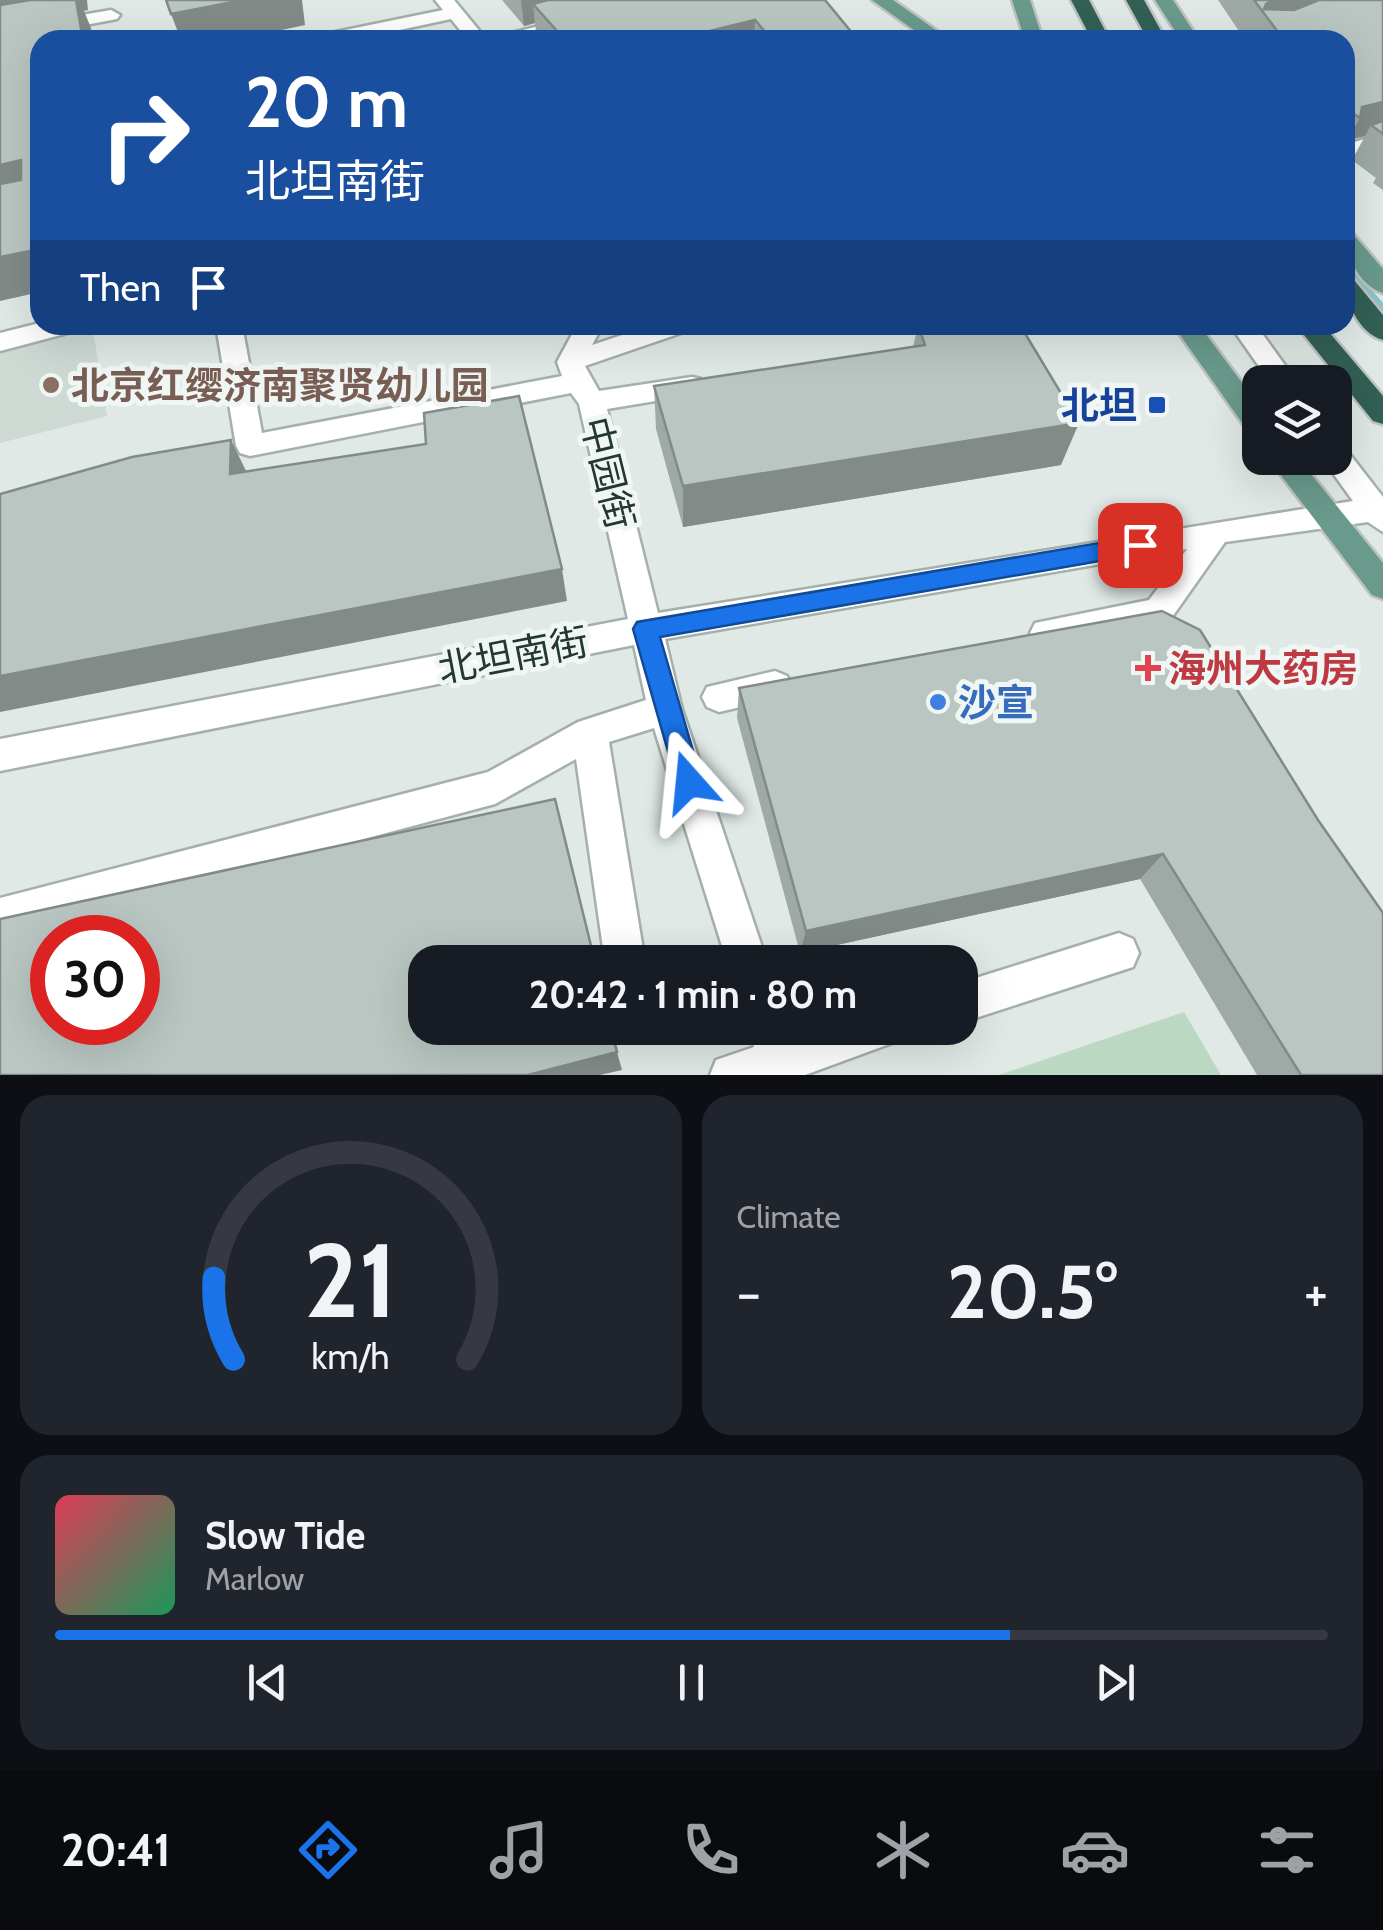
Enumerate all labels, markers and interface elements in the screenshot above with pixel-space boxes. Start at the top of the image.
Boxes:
text: 20 m [245,59,408,145]
icon: right [80,70,210,200]
text: 北坦南街 [245,154,425,208]
icon: arrive [181,260,236,315]
text: Then [80,264,161,311]
place label: 北京红缨济南聚贤幼儿园 [71,362,489,409]
map controls [1242,365,1352,475]
button: layers [1242,365,1352,475]
marker: 北京红缨济南聚贤幼儿园 [40,374,62,396]
place label: 北坦 [1061,382,1137,429]
marker: 北坦 [1146,394,1168,416]
street label: 中园街 [571,412,645,534]
pin [1098,503,1183,588]
icon: arrive [1113,518,1168,573]
street label: 北坦南街 [434,617,592,693]
place label: 海州大药房 [1168,645,1358,692]
marker: 海州大药房 [1137,657,1159,679]
place label: 沙宣 [958,679,1034,726]
marker: 沙宣 [927,691,949,713]
position arrow [637,730,741,834]
speed limit sign: 30 [30,915,160,1045]
text: 20:42 · 1 min · 80 m [529,971,857,1018]
text: Climate [737,1197,841,1236]
text: 21 [304,1217,397,1343]
text: 20.5° [947,1246,1117,1337]
text: − [737,1259,761,1326]
text: + [1304,1259,1328,1326]
text: km/h [312,1335,390,1378]
text: Slow Tide [205,1512,365,1559]
text: Marlow [205,1559,304,1598]
icon: previous [240,1655,295,1710]
icon: pause [664,1655,719,1710]
icon: next [1088,1655,1143,1710]
icon: directions [293,1815,363,1885]
icon: music [484,1815,554,1885]
icon: phone [676,1815,746,1885]
icon: climate [868,1815,938,1885]
icon: car [1060,1815,1130,1885]
icon: filters [1252,1815,1322,1885]
text: 20:41 [61,1823,171,1877]

